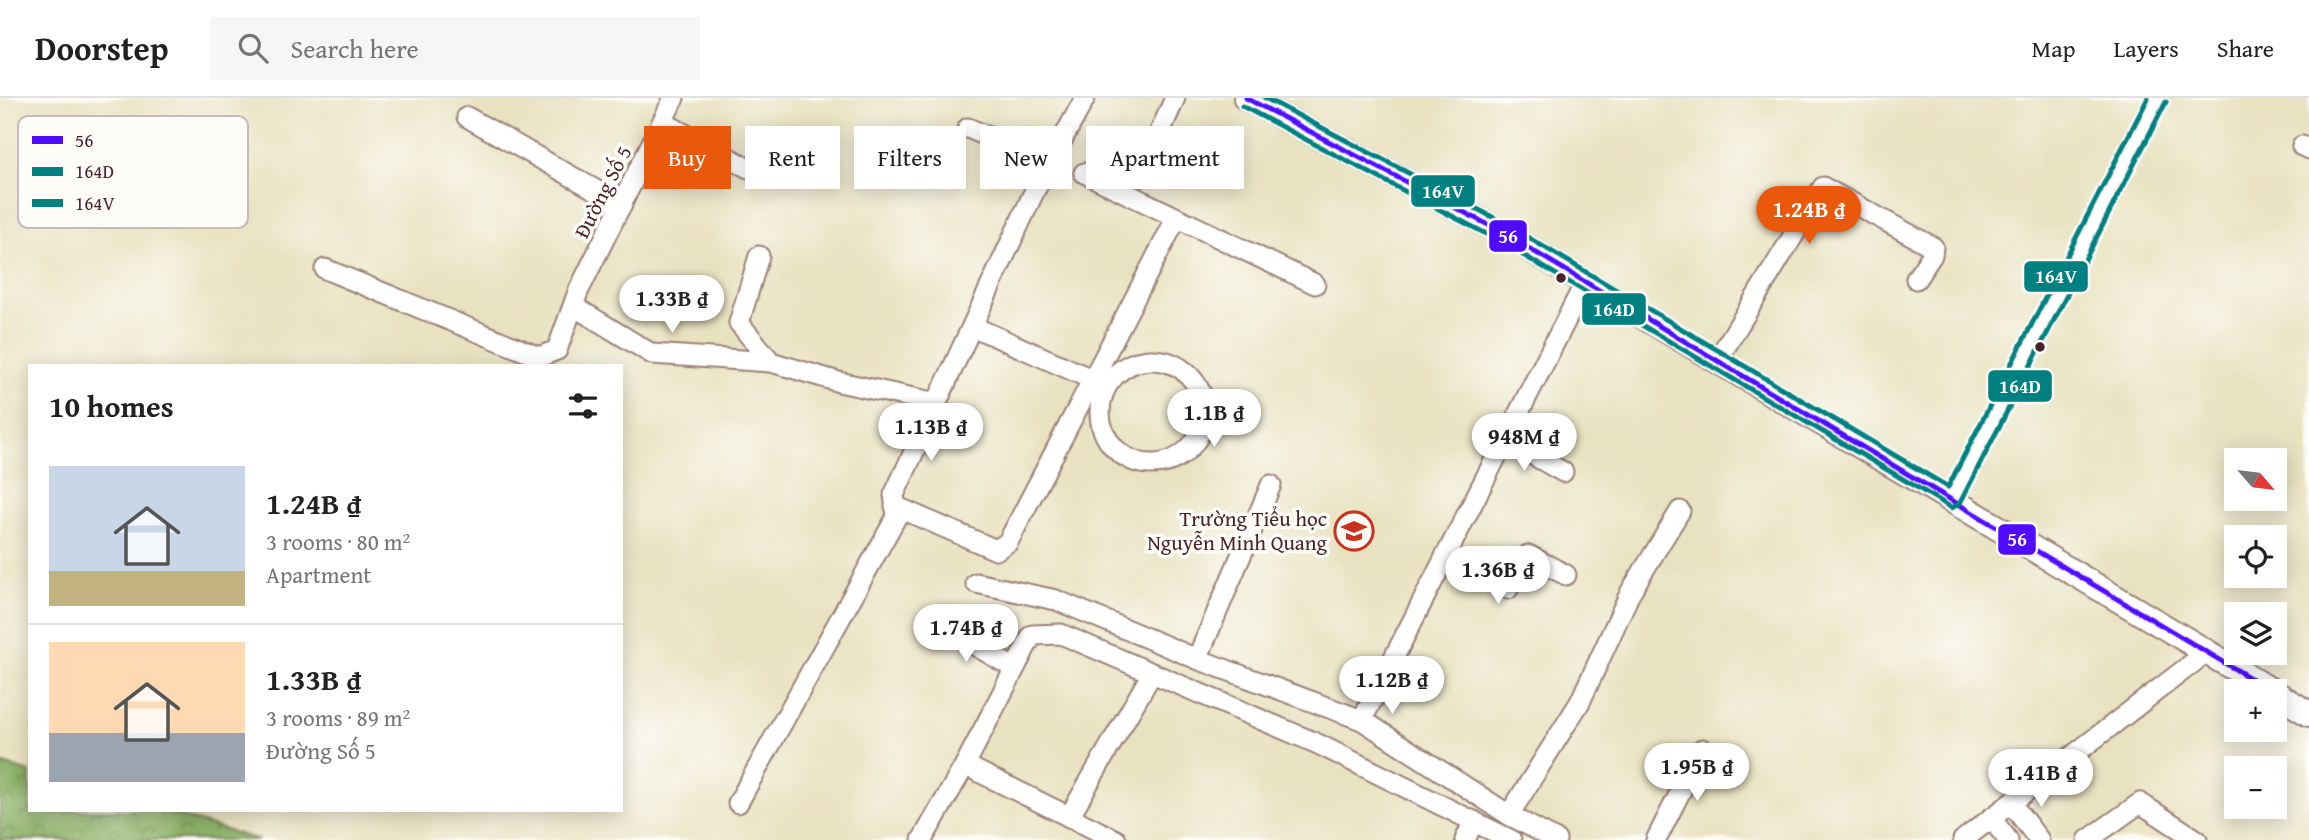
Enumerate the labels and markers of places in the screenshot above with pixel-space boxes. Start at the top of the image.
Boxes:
pin: 1.24B ₫ [1744,186,1874,246]
unlabelled marker [1554,271,1568,285]
pin: 1.33B ₫ [607,275,737,335]
unlabelled marker [2033,340,2047,354]
pin: 1.1B ₫ [1157,390,1271,449]
pin: 1.13B ₫ [866,404,996,463]
pin: 948M ₫ [1467,414,1581,473]
place label: Trường Tiểu học Nguyễn Minh Quang [1147,503,1328,558]
school or university icon: Trường Tiểu học Nguyễn Minh Quang [1333,510,1375,552]
pin: 1.36B ₫ [1433,546,1563,606]
pin: 1.74B ₫ [901,604,1031,664]
pin: 1.12B ₫ [1327,656,1457,716]
pin: 1.95B ₫ [1632,744,1762,803]
pin: 1.41B ₫ [1976,750,2106,809]

